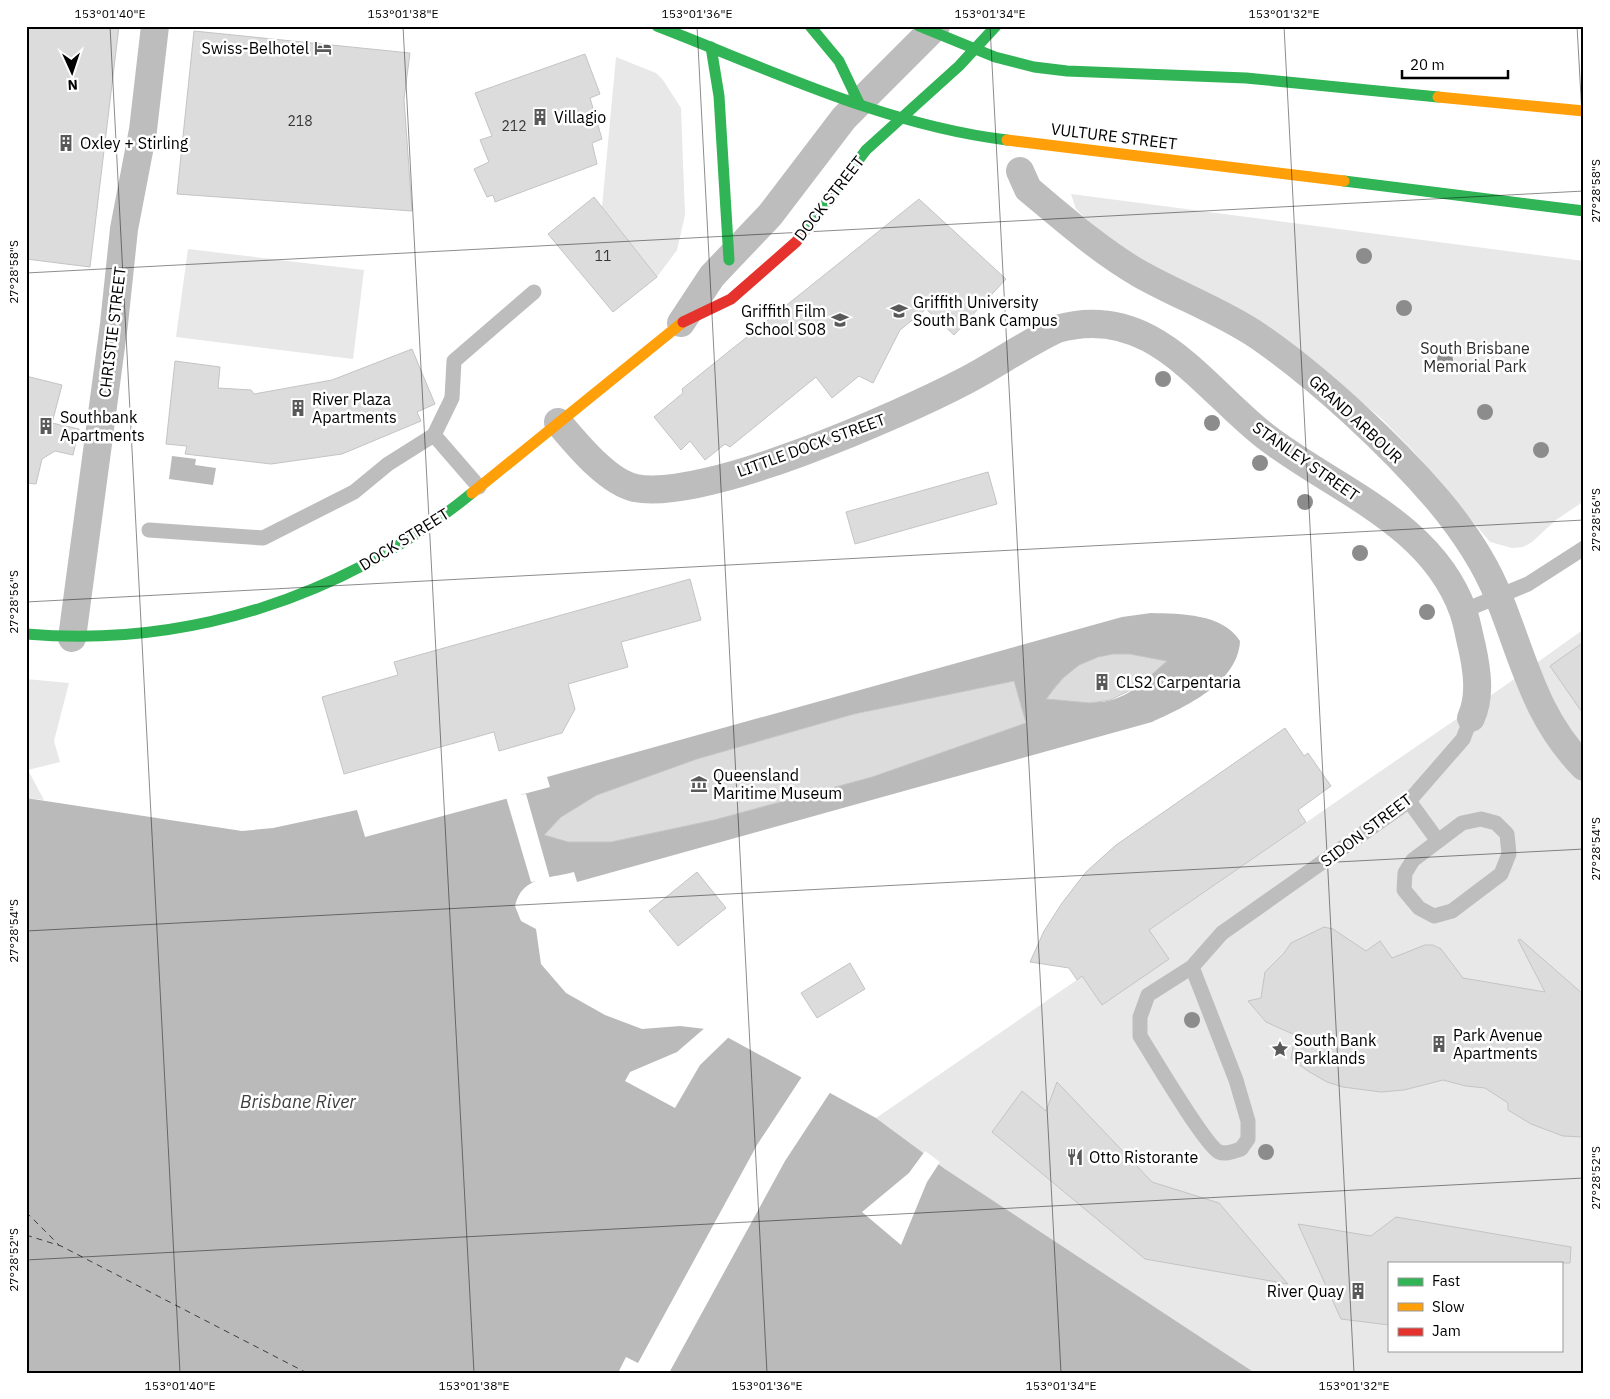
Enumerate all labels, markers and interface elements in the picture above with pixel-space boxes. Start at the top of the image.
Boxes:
text: 153°01'40"E [75,6,145,21]
text: 153°01'38"E [368,6,438,21]
text: 153°01'36"E [662,6,732,21]
text: 153°01'34"E [955,6,1025,21]
text: 153°01'32"E [1249,6,1319,21]
place label: Swiss-Belhotel [201,38,309,58]
hotel icon: Swiss-Belhotel [313,38,333,58]
north arrow [48,48,98,98]
scale bar [1402,48,1509,80]
text: 20 m [1410,55,1445,74]
text: N [67,76,78,94]
building icon: Villagio [530,107,550,127]
place label: Villagio [554,107,606,127]
house number: 218 [287,112,313,130]
house number: 212 [501,117,527,135]
street label: VULTURE STREET [1050,118,1178,154]
building icon: Oxley + Stirling [56,133,76,153]
place label: Oxley + Stirling [80,133,189,153]
street label: DOCK STREET [790,152,868,244]
text: 27°28'58"S [1588,159,1603,223]
text: 27°28'58"S [6,240,21,304]
house number: 11 [595,247,611,265]
street label: CHRISTIE STREET [94,265,130,399]
place label: Griffith University South Bank Campus [913,292,1058,330]
place label: Griffith Film School S08 [741,301,826,339]
school or university icon: Griffith University South Bank Campus [889,301,909,321]
school or university icon: Griffith Film School S08 [830,310,850,330]
park label: South Brisbane Memorial Park [1420,338,1530,376]
street label: GRAND ARBOUR [1305,370,1407,468]
place label: River Plaza Apartments [312,389,397,427]
building icon: River Plaza Apartments [288,398,308,418]
place label: Southbank Apartments [60,407,145,445]
street label: LITTLE DOCK STREET [734,409,888,481]
building icon: Southbank Apartments [36,416,56,436]
street label: STANLEY STREET [1249,417,1363,505]
text: 27°28'56"S [1588,488,1603,552]
street label: DOCK STREET [355,503,453,575]
text: 27°28'56"S [6,570,21,634]
building icon: CLS2 Carpentaria [1092,672,1112,692]
place label: CLS2 Carpentaria [1116,672,1241,692]
place label: Queensland Maritime Museum [713,765,842,803]
museum icon: Queensland Maritime Museum [689,774,709,794]
street label: SIDON STREET [1316,789,1416,871]
text: 27°28'54"S [1588,817,1603,881]
text: 27°28'54"S [6,899,21,963]
place label: Park Avenue Apartments [1453,1025,1543,1063]
place label: South Bank Parklands [1294,1030,1377,1068]
building icon: Park Avenue Apartments [1429,1034,1449,1054]
place icon: South Bank Parklands [1270,1039,1290,1059]
water label: Brisbane River [240,1090,356,1113]
text: 27°28'52"S [1588,1146,1603,1210]
restaurant icon: Otto Ristorante [1065,1147,1085,1167]
place label: Otto Ristorante [1089,1147,1199,1167]
text: 27°28'52"S [6,1228,21,1292]
legend [1388,1262,1562,1352]
text: Fast [1432,1271,1460,1290]
place label: River Quay [1267,1281,1344,1301]
building icon: River Quay [1348,1281,1368,1301]
text: Slow [1432,1297,1465,1316]
text: Jam [1432,1321,1461,1340]
text: 153°01'40"E [145,1378,215,1393]
text: 153°01'38"E [439,1378,509,1393]
text: 153°01'36"E [732,1378,802,1393]
text: 153°01'34"E [1026,1378,1096,1393]
text: 153°01'32"E [1319,1378,1389,1393]

